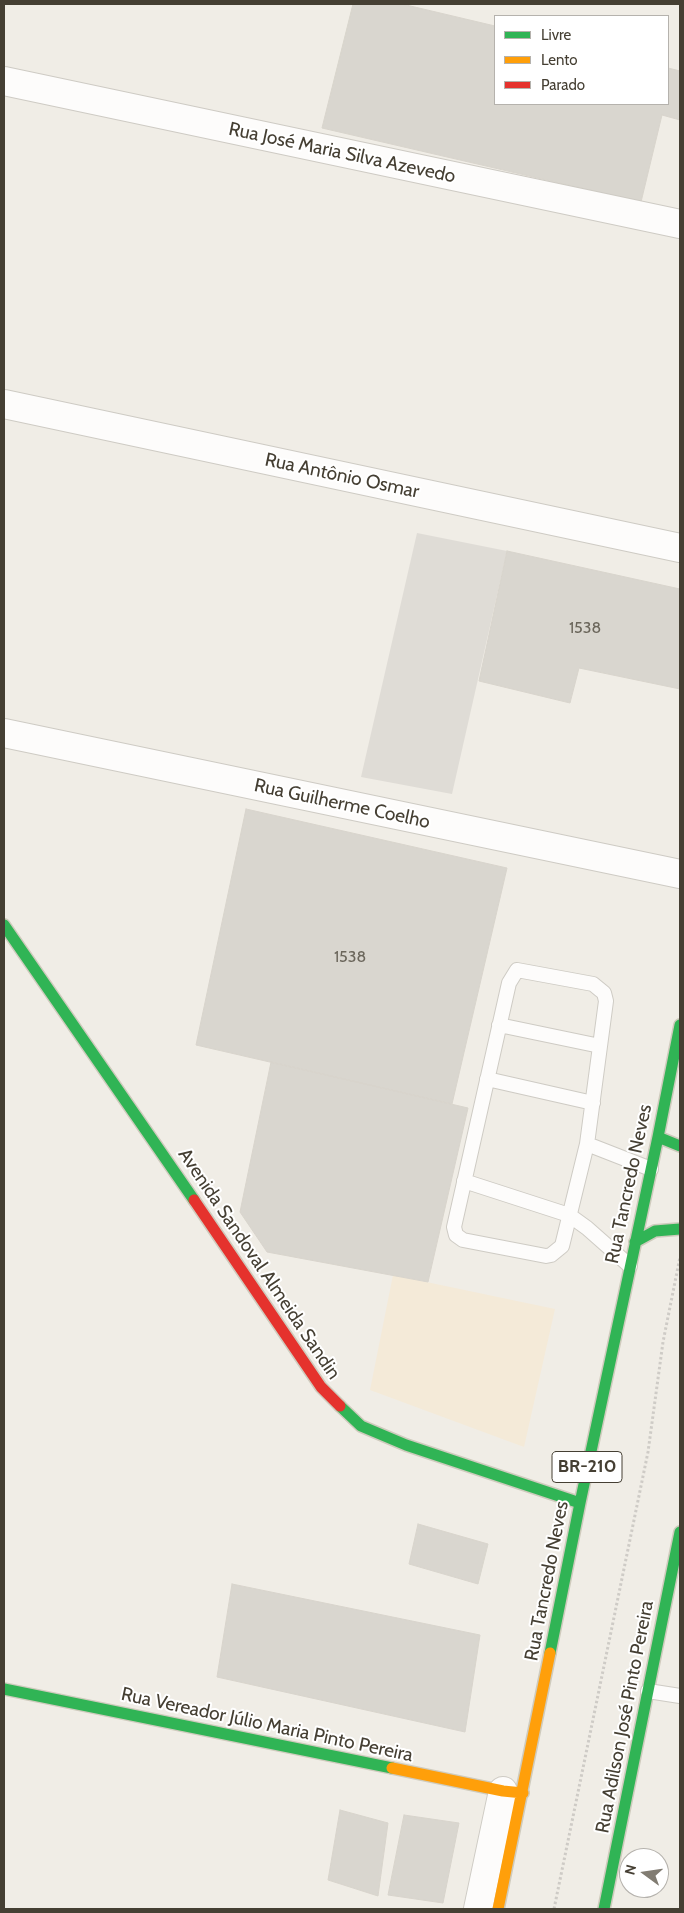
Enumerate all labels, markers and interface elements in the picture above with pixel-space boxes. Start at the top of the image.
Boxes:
legend [494,15,669,105]
text: Livre [541,26,571,44]
text: Lento [541,51,578,69]
text: Parado [541,76,585,94]
street label: Rua José Maria Silva Azevedo [226,118,458,188]
street label: Rua Antônio Osmar [263,449,421,503]
house number: 1538 [569,618,601,638]
street label: Rua Guilherme Coelho [252,774,432,834]
house number: 1538 [334,947,366,967]
street label: Rua Tancredo Neves [601,1102,657,1266]
street label: Avenida Sandoval Almeida Sandin [173,1144,345,1384]
road number: BR-210 [552,1451,622,1482]
street label: Rua Tancredo Neves [520,1499,574,1663]
street label: Rua Adilson José Pinto Pereira [591,1599,659,1835]
street label: Rua Vereador Júlio Maria Pinto Pereira [119,1683,415,1767]
north arrow [619,1848,669,1898]
text: N [620,1863,640,1877]

